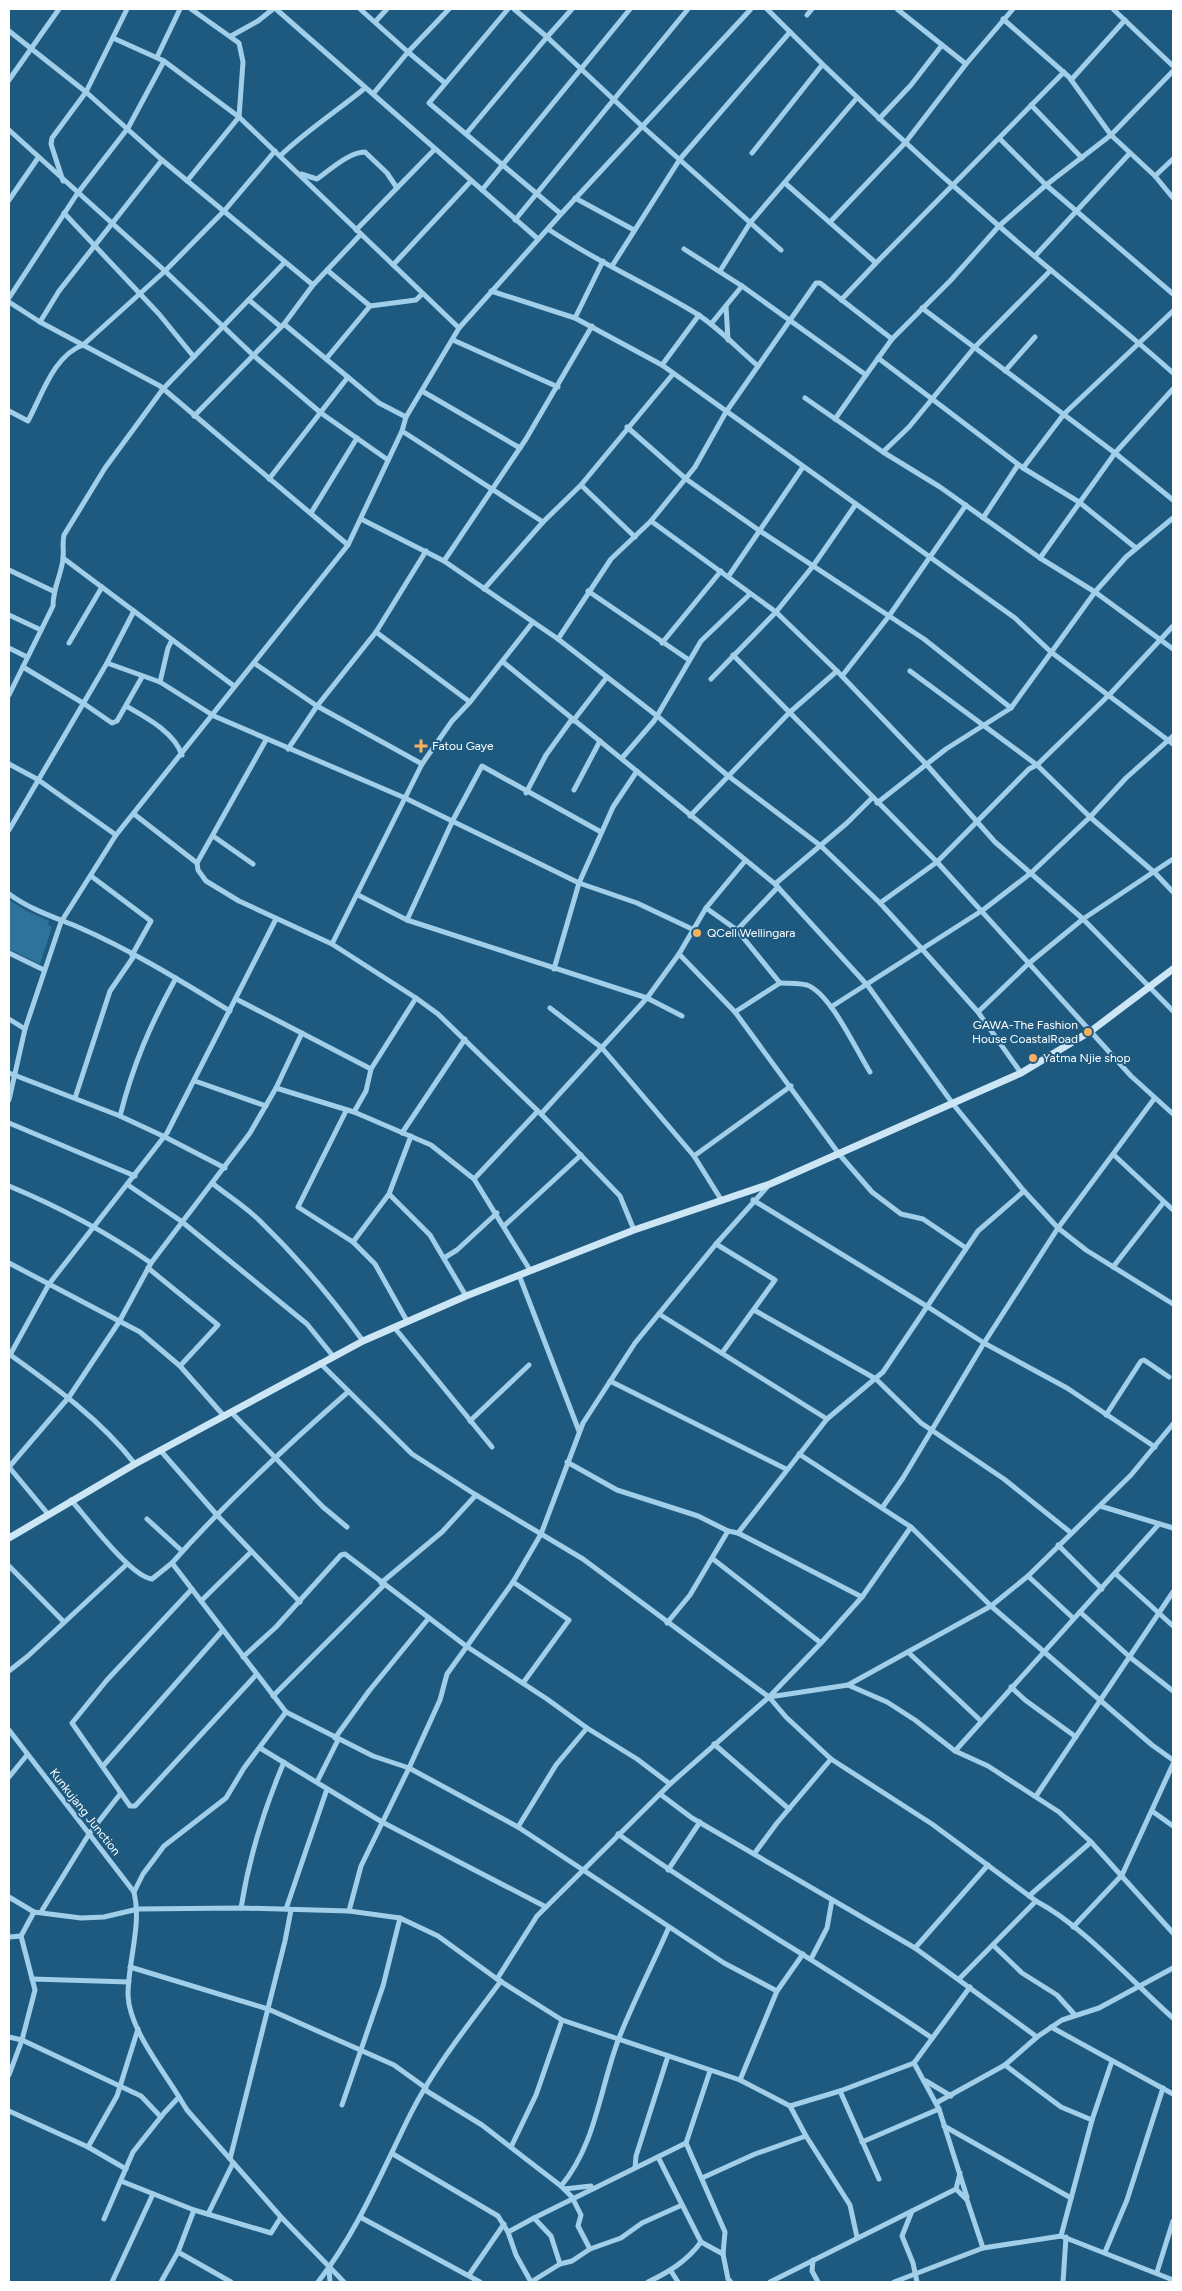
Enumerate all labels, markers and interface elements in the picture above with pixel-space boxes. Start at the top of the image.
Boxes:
marker: Fatou Gaye [414,739,428,753]
place label: Fatou Gaye [432,739,494,753]
place label: QCell Wellingara [707,926,796,940]
marker: QCell Wellingara [691,927,703,939]
place label: GAWA-The Fashion House CoastalRoad [972,1018,1078,1046]
marker: GAWA-The Fashion House CoastalRoad [1082,1026,1094,1038]
place label: Yatma Njie shop [1043,1051,1131,1065]
marker: Yatma Njie shop [1027,1052,1039,1064]
street label: Kunkujang Junction [47,1766,123,1858]

